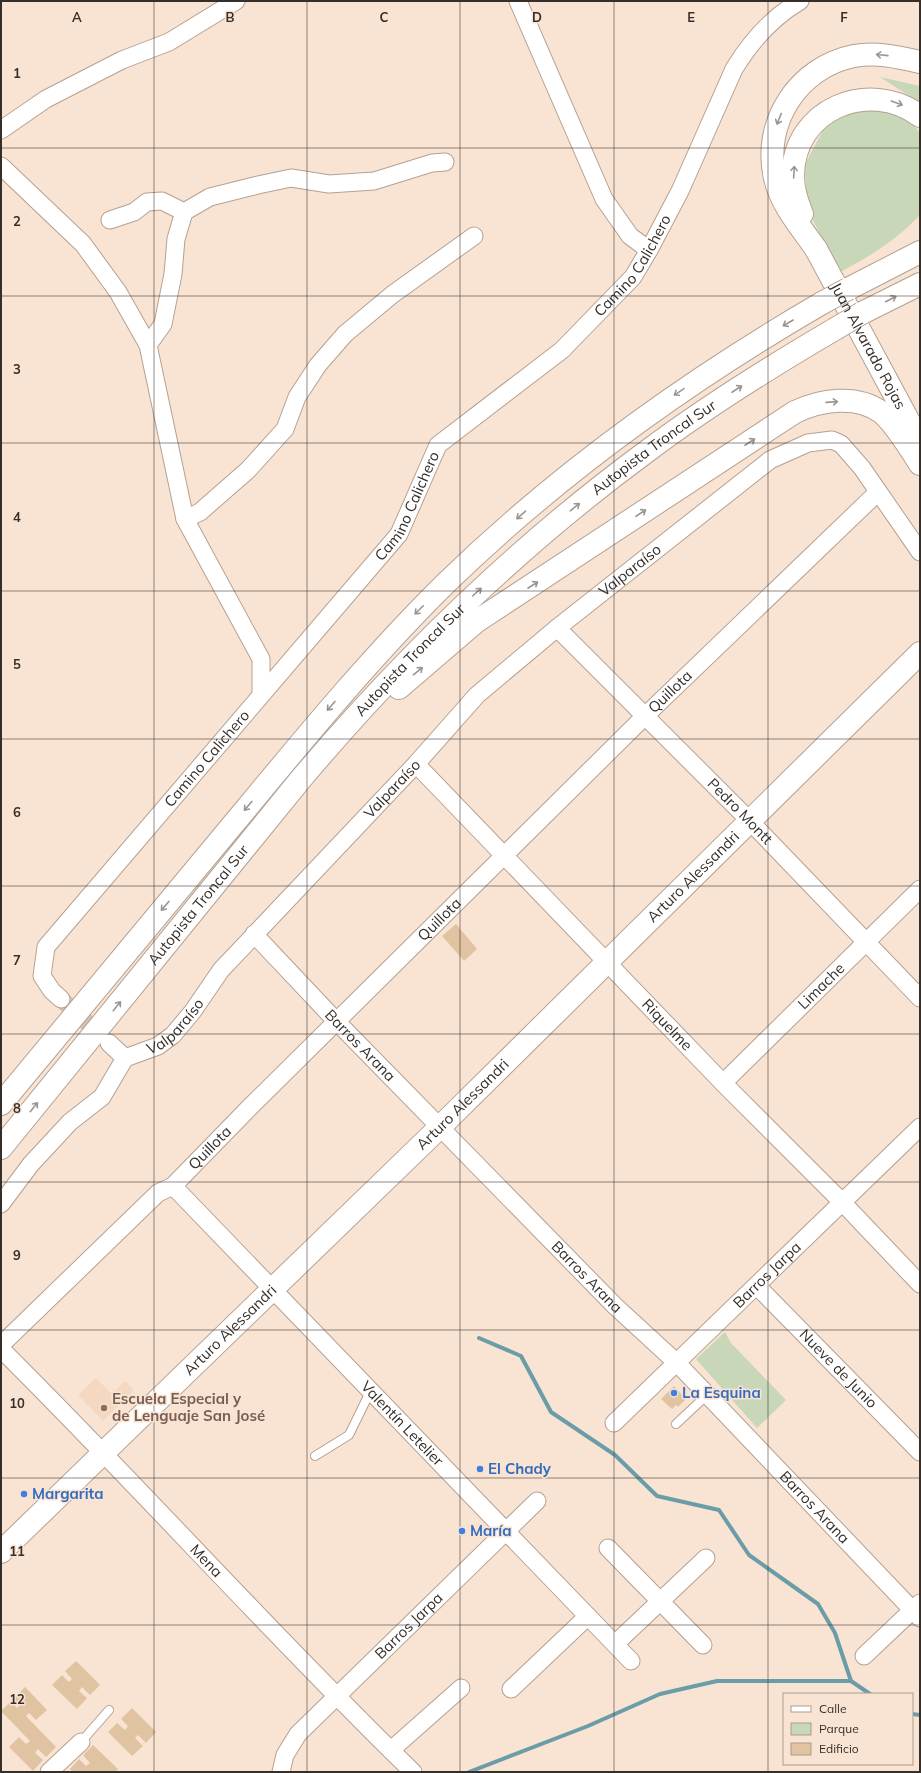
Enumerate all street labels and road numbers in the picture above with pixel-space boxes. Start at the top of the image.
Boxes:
street label: Camino Calichero [590,211,675,320]
street label: Juan Alvarado Rojas [827,279,911,412]
street label: Autopista Troncal Sur [588,395,720,499]
street label: Camino Calichero [370,448,443,565]
street label: Valparaíso [595,540,665,600]
street label: Autopista Troncal Sur [351,599,469,720]
street label: Quillota [644,666,696,717]
street label: Camino Calichero [160,706,253,811]
street label: Valparaíso [360,755,424,822]
street label: Pedro Montt [704,774,777,848]
street label: Arturo Alessandri [643,827,743,926]
street label: Autopista Troncal Sur [143,840,253,969]
street label: Quillota [413,893,465,945]
street label: Limache [794,959,848,1013]
street label: Valparaíso [144,995,208,1058]
street label: Riquelme [638,995,697,1054]
street label: Barros Arana [321,1005,400,1085]
street label: Arturo Alessandri [412,1054,513,1154]
street label: Quillota [184,1122,235,1174]
street label: Barros Arana [548,1237,626,1317]
street label: Barros Jarpa [729,1237,805,1312]
street label: Arturo Alessandri [179,1280,280,1379]
street label: Nueve de Junio [796,1325,882,1412]
street label: Valentín Letelier [357,1377,448,1470]
street label: Barros Arana [776,1467,854,1547]
street label: Mena [186,1540,227,1581]
street label: Barros Jarpa [371,1588,446,1663]

